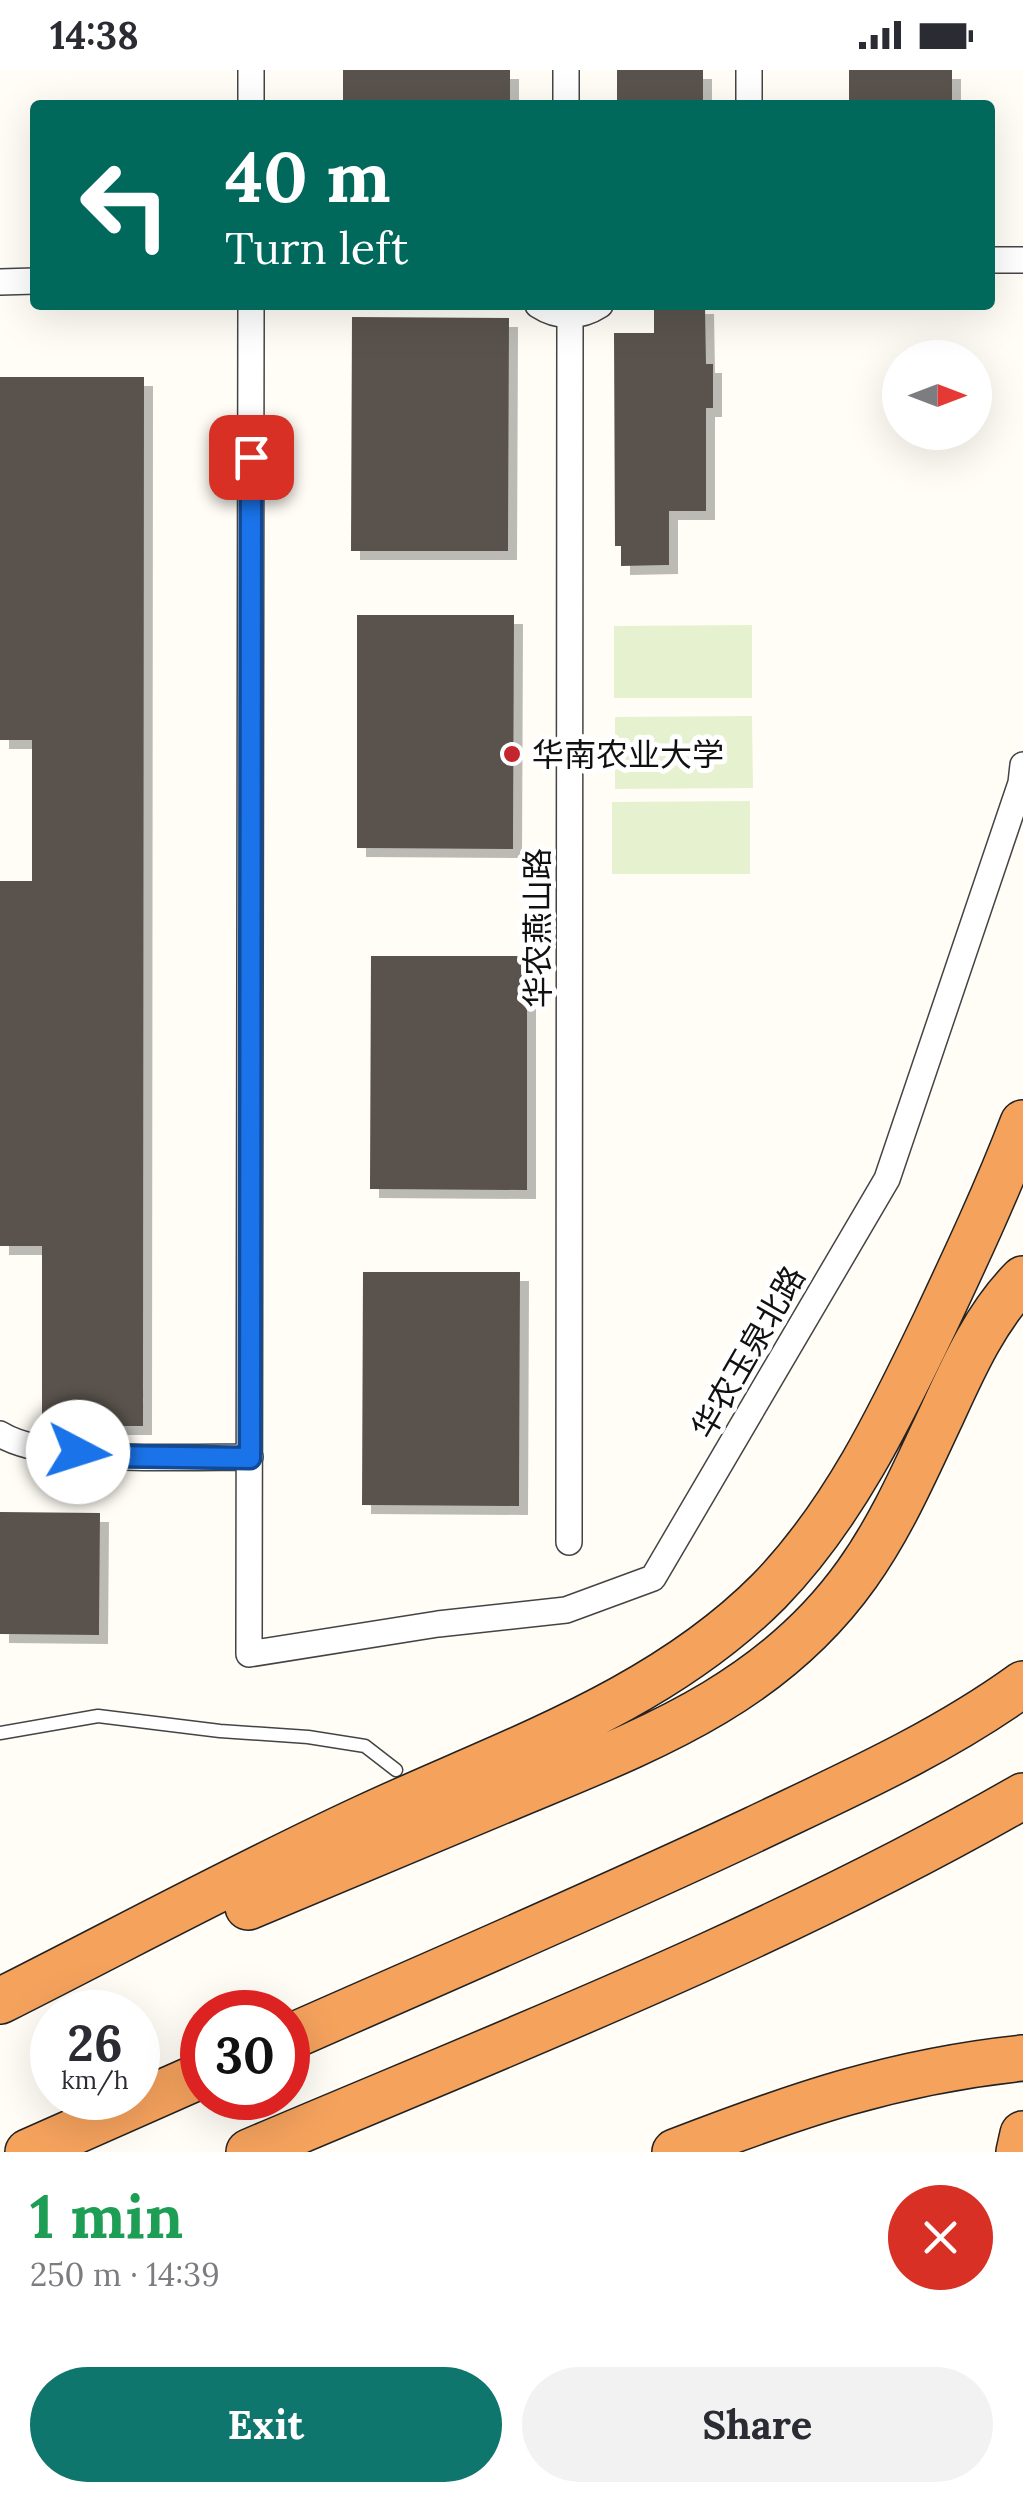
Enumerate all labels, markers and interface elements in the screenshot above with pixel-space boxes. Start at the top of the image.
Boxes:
text: 14:38 [50,11,139,59]
text: 40 m [225,132,391,221]
icon: left [60,140,190,270]
text: Turn left [225,219,408,276]
north arrow [882,340,992,450]
map controls [882,340,992,450]
pin [209,415,294,500]
icon: arrive [224,430,279,485]
place label: 华南农业大学 [532,734,724,775]
marker: 华南农业大学 [501,743,523,765]
street label: 华农燕山路 [517,848,558,1008]
street label: 华农玉泉北路 [682,1259,814,1445]
position arrow [26,1400,130,1504]
speed limit sign: 30 [180,1990,310,2120]
text: 26 [67,2011,123,2075]
text: km/h [61,2064,129,2096]
text: 1 min [30,2178,183,2254]
button: close [888,2185,993,2290]
text: 250 m · 14:39 [30,2254,220,2295]
button: Exit [30,2367,502,2482]
button: Share [522,2367,993,2482]

